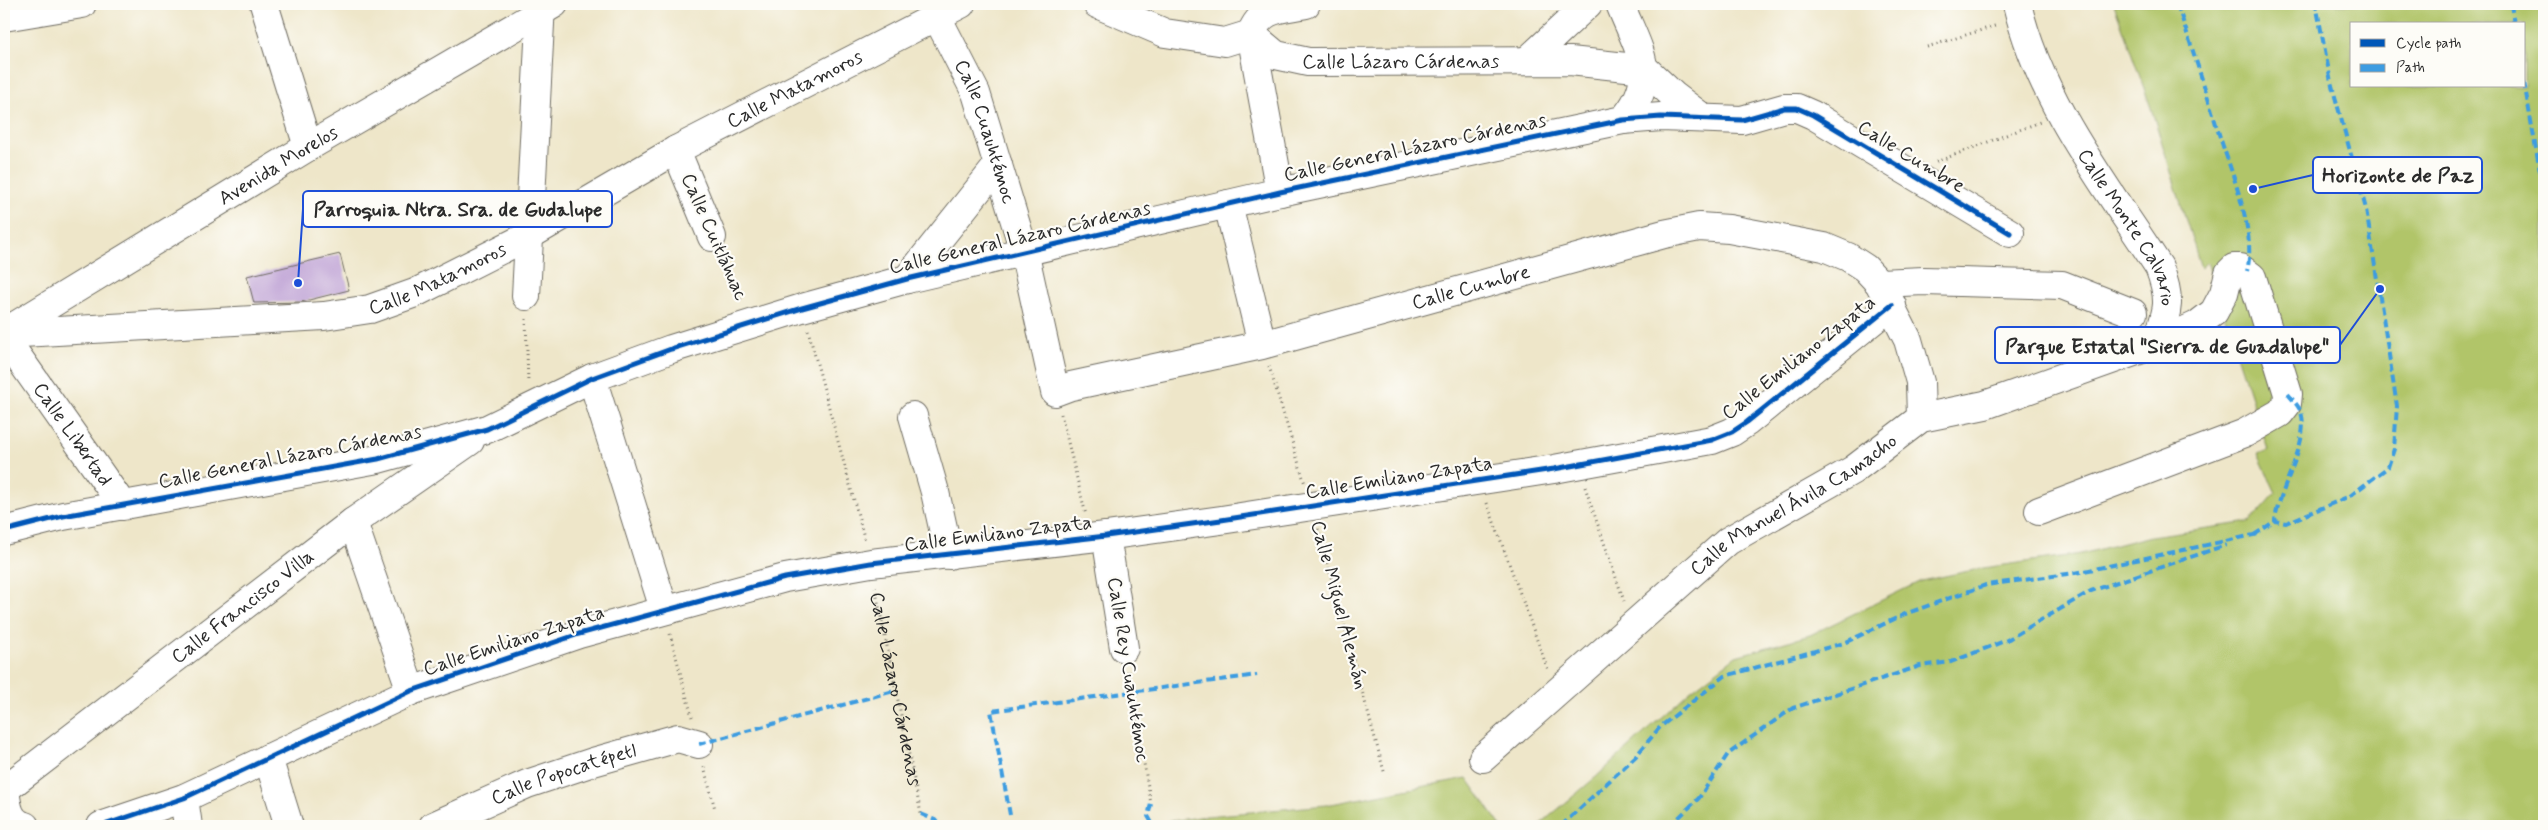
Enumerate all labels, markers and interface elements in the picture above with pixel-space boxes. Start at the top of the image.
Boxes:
legend [2350,22,2526,88]
text: Cycle path [2396,34,2461,54]
street label: Calle Matamoros [722,43,867,135]
street label: Calle Lázaro Cárdenas [1302,48,1500,76]
street label: Calle Cuauhtémoc [948,55,1022,207]
text: Path [2396,58,2425,78]
street label: Calle General Lázaro Cárdenas [1281,107,1549,189]
street label: Calle Cumbre [1852,114,1970,200]
street label: Avenida Morelos [213,119,343,212]
street label: Calle Monte Calvario [2071,144,2181,306]
callout: Horizonte de Paz [2313,157,2482,193]
text: Horizonte de Paz [2322,162,2475,190]
street label: Calle Cuitláhuac [674,169,754,305]
callout: Parroquia Ntra. Sra. de Gudalupe [303,191,612,227]
street label: Calle General Lázaro Cárdenas [887,195,1154,281]
text: Parroquia Ntra. Sra. de Gudalupe [313,196,603,224]
street label: Calle Matamoros [365,235,511,322]
street label: Calle Cumbre [1409,258,1533,317]
street label: Calle Emiliano Zapata [1716,289,1882,427]
callout: Parque Estatal "Sierra de Guadalupe" [1995,327,2340,363]
text: Parque Estatal "Sierra de Guadalupe" [2005,333,2329,361]
street label: Calle Libertad [27,377,118,492]
street label: Calle General Lázaro Cárdenas [156,418,424,496]
street label: Calle Manuel Ávila Camacho [1684,427,1903,582]
street label: Calle Emiliano Zapata [1304,450,1494,506]
street label: Calle Emiliano Zapata [903,509,1093,559]
street label: Calle Miguel Alemán [1302,518,1375,693]
street label: Calle Francisco Villa [166,543,320,670]
street label: Calle Rey Cuauhtémoc [1100,575,1156,765]
street label: Calle Lázaro Cárdenas [863,590,929,788]
street label: Calle Emiliano Zapata [420,599,608,683]
street label: Calle Popocatépetl [487,737,639,812]

